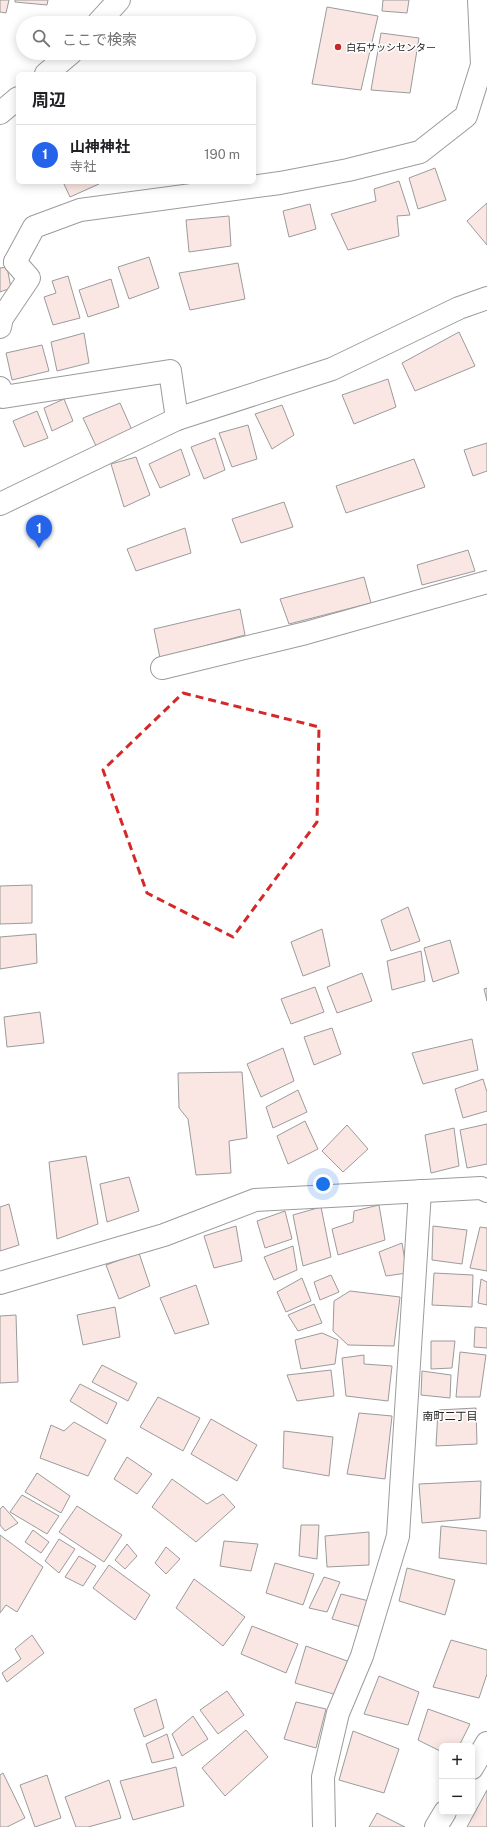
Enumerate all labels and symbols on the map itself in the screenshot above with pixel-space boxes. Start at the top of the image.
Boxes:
place label: 白石サッシセンター [346,41,436,53]
marker: 白石サッシセンター [333,42,343,52]
pin: 1 [26,515,52,548]
your location [313,1174,333,1194]
district label: 南町二丁目 [423,1410,478,1422]

